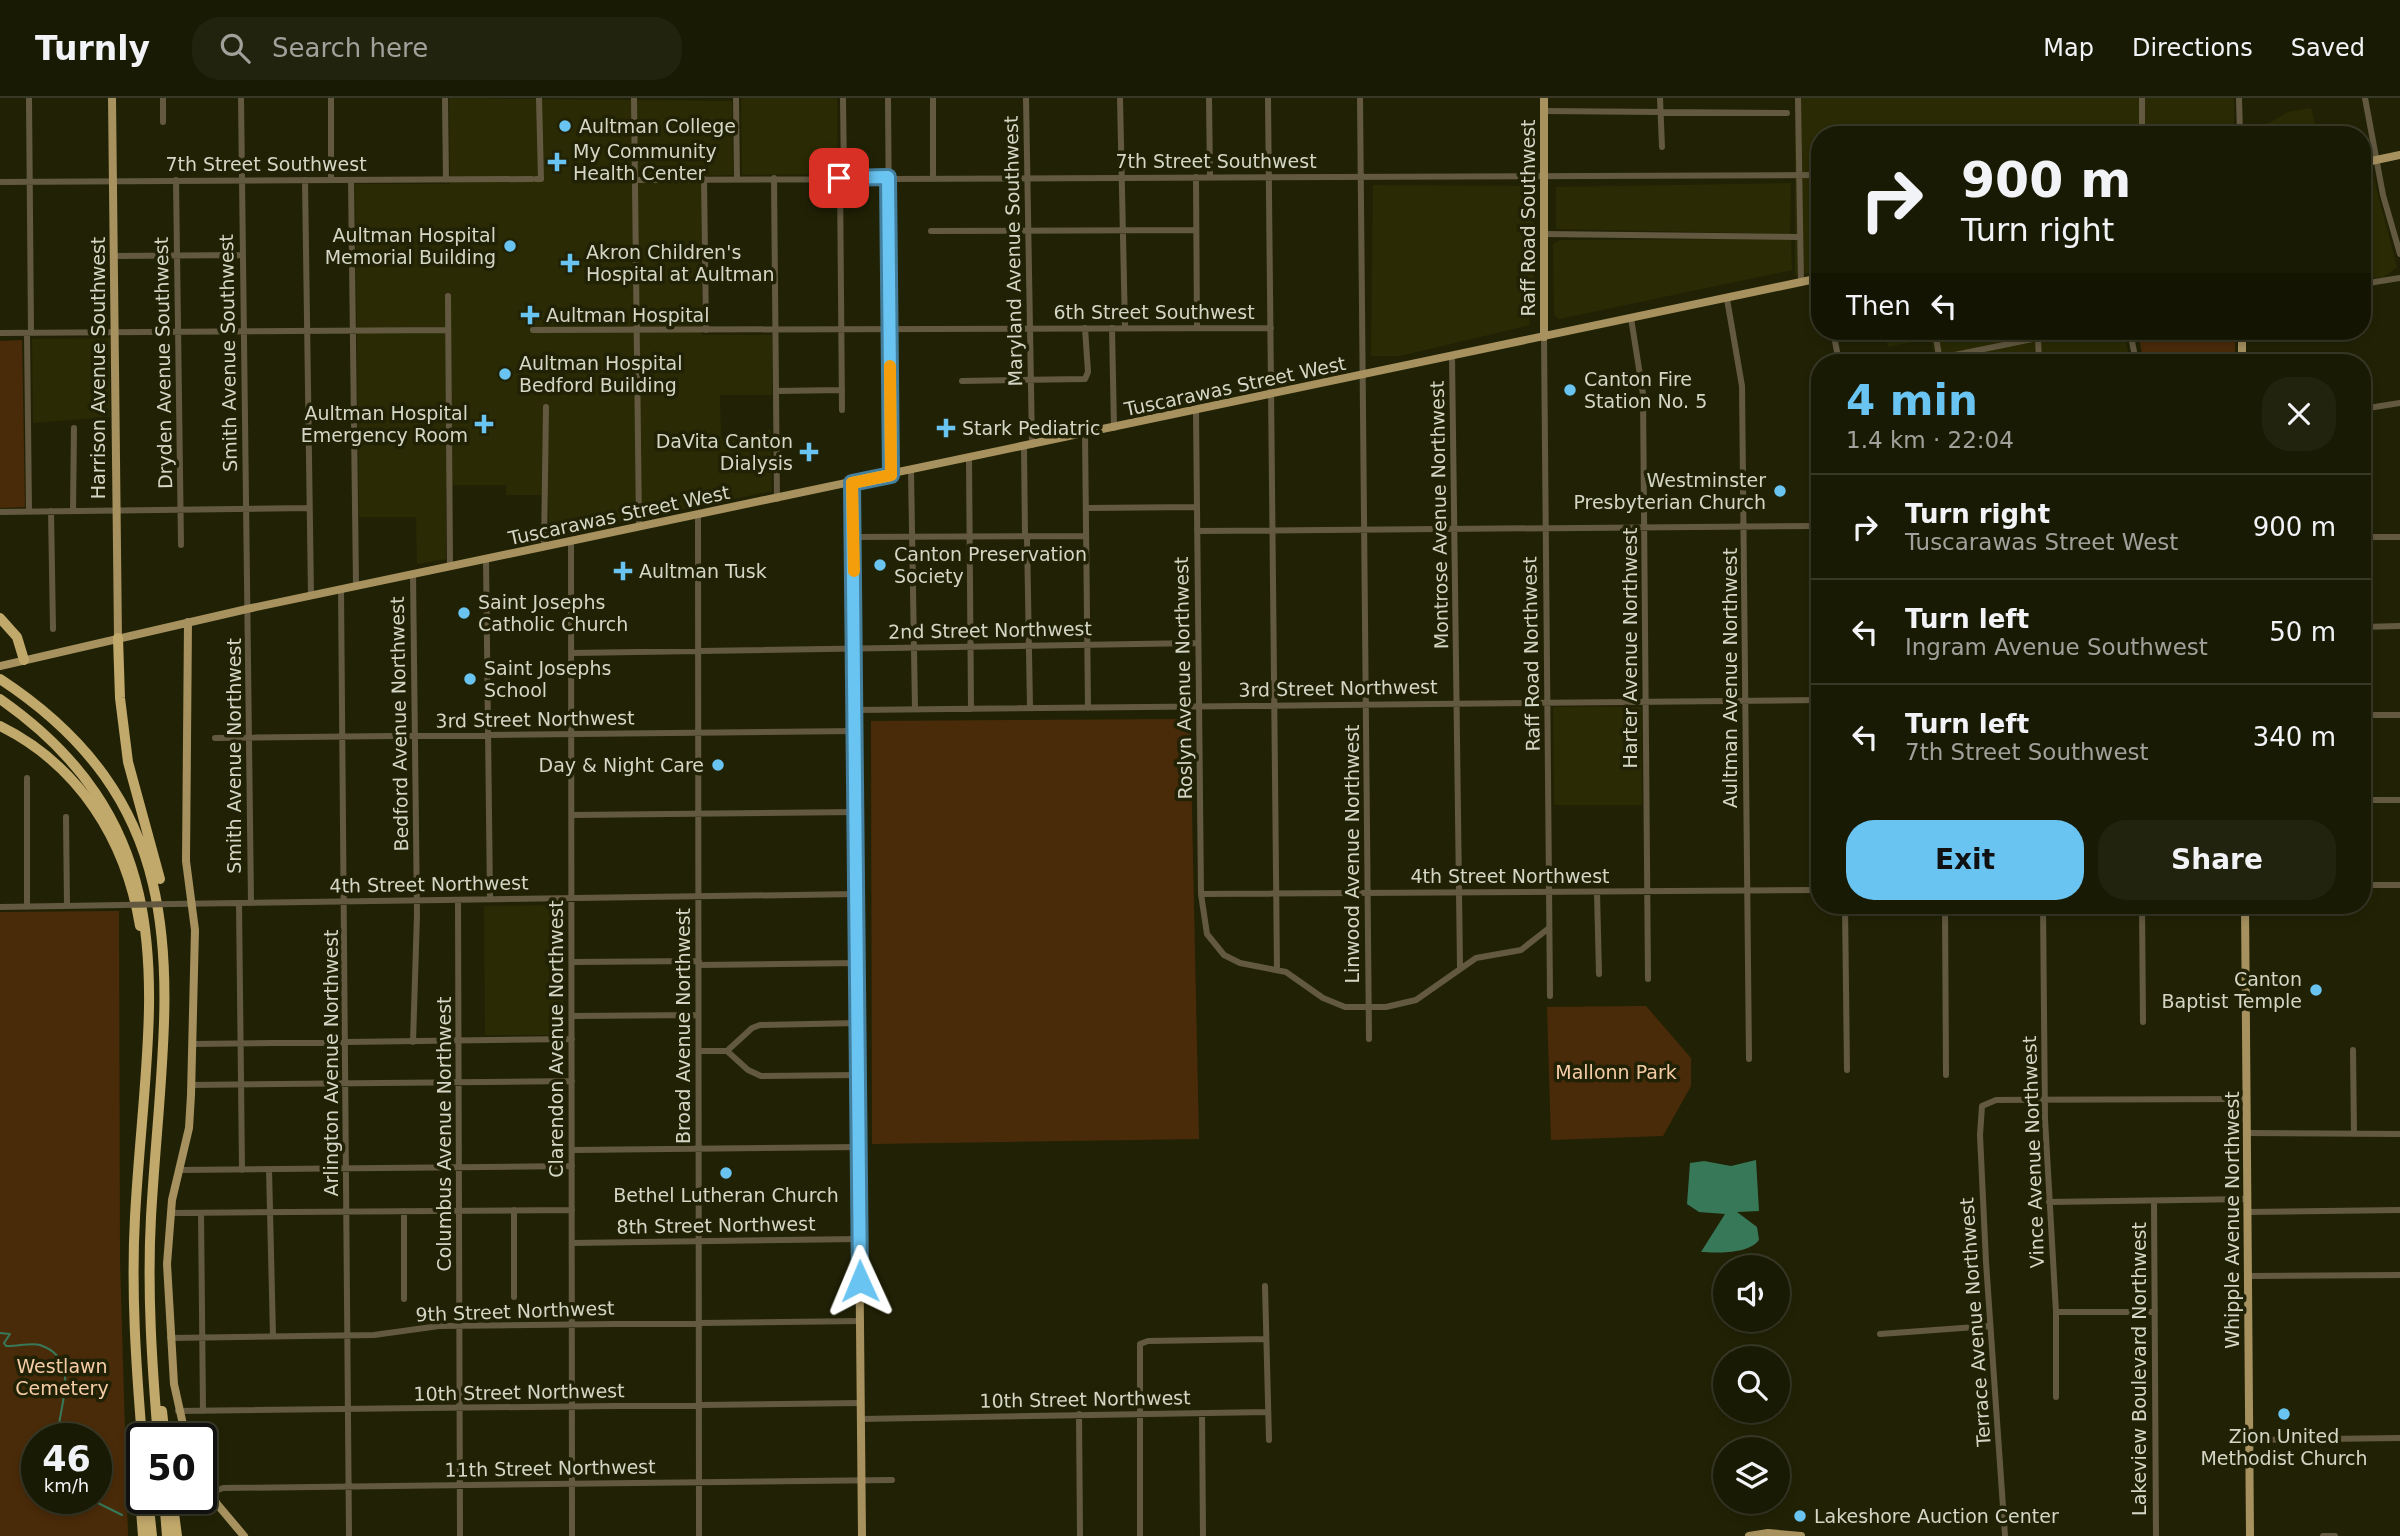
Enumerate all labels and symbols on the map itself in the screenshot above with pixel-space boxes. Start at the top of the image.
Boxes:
place label: Aultman College [579,115,736,137]
street label: Maryland Avenue Southwest [1000,116,1026,386]
marker: Aultman College [557,118,573,134]
street label: Raff Road Southwest [1517,119,1539,317]
place label: My Community Health Center [573,140,717,184]
pin [809,148,869,208]
street label: 7th Street Southwest [1115,150,1317,172]
marker: My Community Health Center [547,152,567,172]
street label: 7th Street Southwest [165,153,367,175]
place label: Aultman Hospital Memorial Building [325,224,496,268]
street label: Smith Avenue Southwest [215,234,241,472]
street label: Harrison Avenue Southwest [87,237,109,499]
street label: Dryden Avenue Southwest [150,237,176,489]
marker: Aultman Hospital Memorial Building [502,238,518,254]
place label: Akron Children's Hospital at Aultman [586,241,775,285]
marker: Akron Children's Hospital at Aultman [560,253,580,273]
street label: 6th Street Southwest [1053,301,1255,323]
place label: Aultman Hospital [546,304,710,326]
marker: Aultman Hospital [520,305,540,325]
place label: Aultman Hospital Bedford Building [519,352,683,396]
street label: Tuscarawas Street West [1121,352,1348,420]
marker: Aultman Hospital Bedford Building [497,366,513,382]
place label: Canton Fire Station No. 5 [1584,368,1707,412]
street label: Montrose Avenue Northwest [1426,381,1452,649]
marker: Canton Fire Station No. 5 [1562,382,1578,398]
place label: Aultman Hospital Emergency Room [301,402,468,446]
marker: Aultman Hospital Emergency Room [474,414,494,434]
place label: Stark Pediatric [962,417,1100,439]
marker: Stark Pediatric [936,418,956,438]
place label: DaVita Canton Dialysis [656,430,793,474]
marker: DaVita Canton Dialysis [799,442,819,462]
place label: Westminster Presbyterian Church [1573,469,1766,513]
street label: Tuscarawas Street West [505,481,732,549]
marker: Westminster Presbyterian Church [1772,483,1788,499]
street label: Harter Avenue Northwest [1619,527,1641,769]
place label: Canton Preservation Society [894,543,1087,587]
street label: Aultman Avenue Northwest [1719,548,1741,808]
street label: Roslyn Avenue Northwest [1170,556,1196,800]
street label: Raff Road Northwest [1518,556,1544,752]
marker: Canton Preservation Society [872,557,888,573]
place label: Aultman Tusk [639,560,767,582]
marker: Aultman Tusk [613,561,633,581]
place label: Saint Josephs Catholic Church [478,591,628,635]
street label: Bedford Avenue Northwest [386,596,412,852]
marker: Saint Josephs Catholic Church [456,605,472,621]
street label: 2nd Street Northwest [888,617,1092,643]
street label: Smith Avenue Northwest [223,638,245,874]
place label: Saint Josephs School [484,657,611,701]
marker: Saint Josephs School [462,671,478,687]
street label: 3rd Street Northwest [1238,675,1438,701]
street label: 3rd Street Northwest [435,706,635,732]
street label: Linwood Avenue Northwest [1341,724,1363,984]
place label: Day & Night Care [539,754,704,776]
marker: Day & Night Care [710,757,726,773]
street label: 4th Street Northwest [1410,865,1610,887]
street label: 4th Street Northwest [329,871,529,897]
street label: Clarendon Avenue Northwest [545,900,567,1178]
street label: Broad Avenue Northwest [672,908,694,1144]
street label: Arlington Avenue Northwest [320,930,342,1196]
place label: Canton Baptist Temple [2162,968,2302,1012]
marker: Canton Baptist Temple [2308,982,2324,998]
street label: Columbus Avenue Northwest [433,996,455,1272]
street label: Vince Avenue Northwest [2018,1035,2048,1269]
park label: Mallonn Park [1555,1061,1677,1083]
street label: Whipple Avenue Northwest [2221,1091,2243,1349]
marker: Bethel Lutheran Church [718,1165,734,1181]
place label: Bethel Lutheran Church [613,1184,839,1206]
street label: Terrace Avenue Northwest [1955,1197,1995,1448]
street label: 8th Street Northwest [616,1212,816,1238]
street label: Lakeview Boulevard Northwest [2128,1222,2150,1516]
position arrow [823,1244,897,1318]
street label: 9th Street Northwest [415,1297,615,1325]
park label: Westlawn Cemetery [15,1355,109,1399]
street label: 10th Street Northwest [413,1379,625,1405]
street label: 10th Street Northwest [979,1386,1191,1412]
marker: Zion United Methodist Church [2276,1406,2292,1422]
speed limit sign: 50 [126,1423,217,1514]
place label: Zion United Methodist Church [2200,1425,2368,1469]
street label: 11th Street Northwest [444,1455,656,1481]
place label: Lakeshore Auction Center [1814,1505,2059,1527]
marker: Lakeshore Auction Center [1792,1508,1808,1524]

